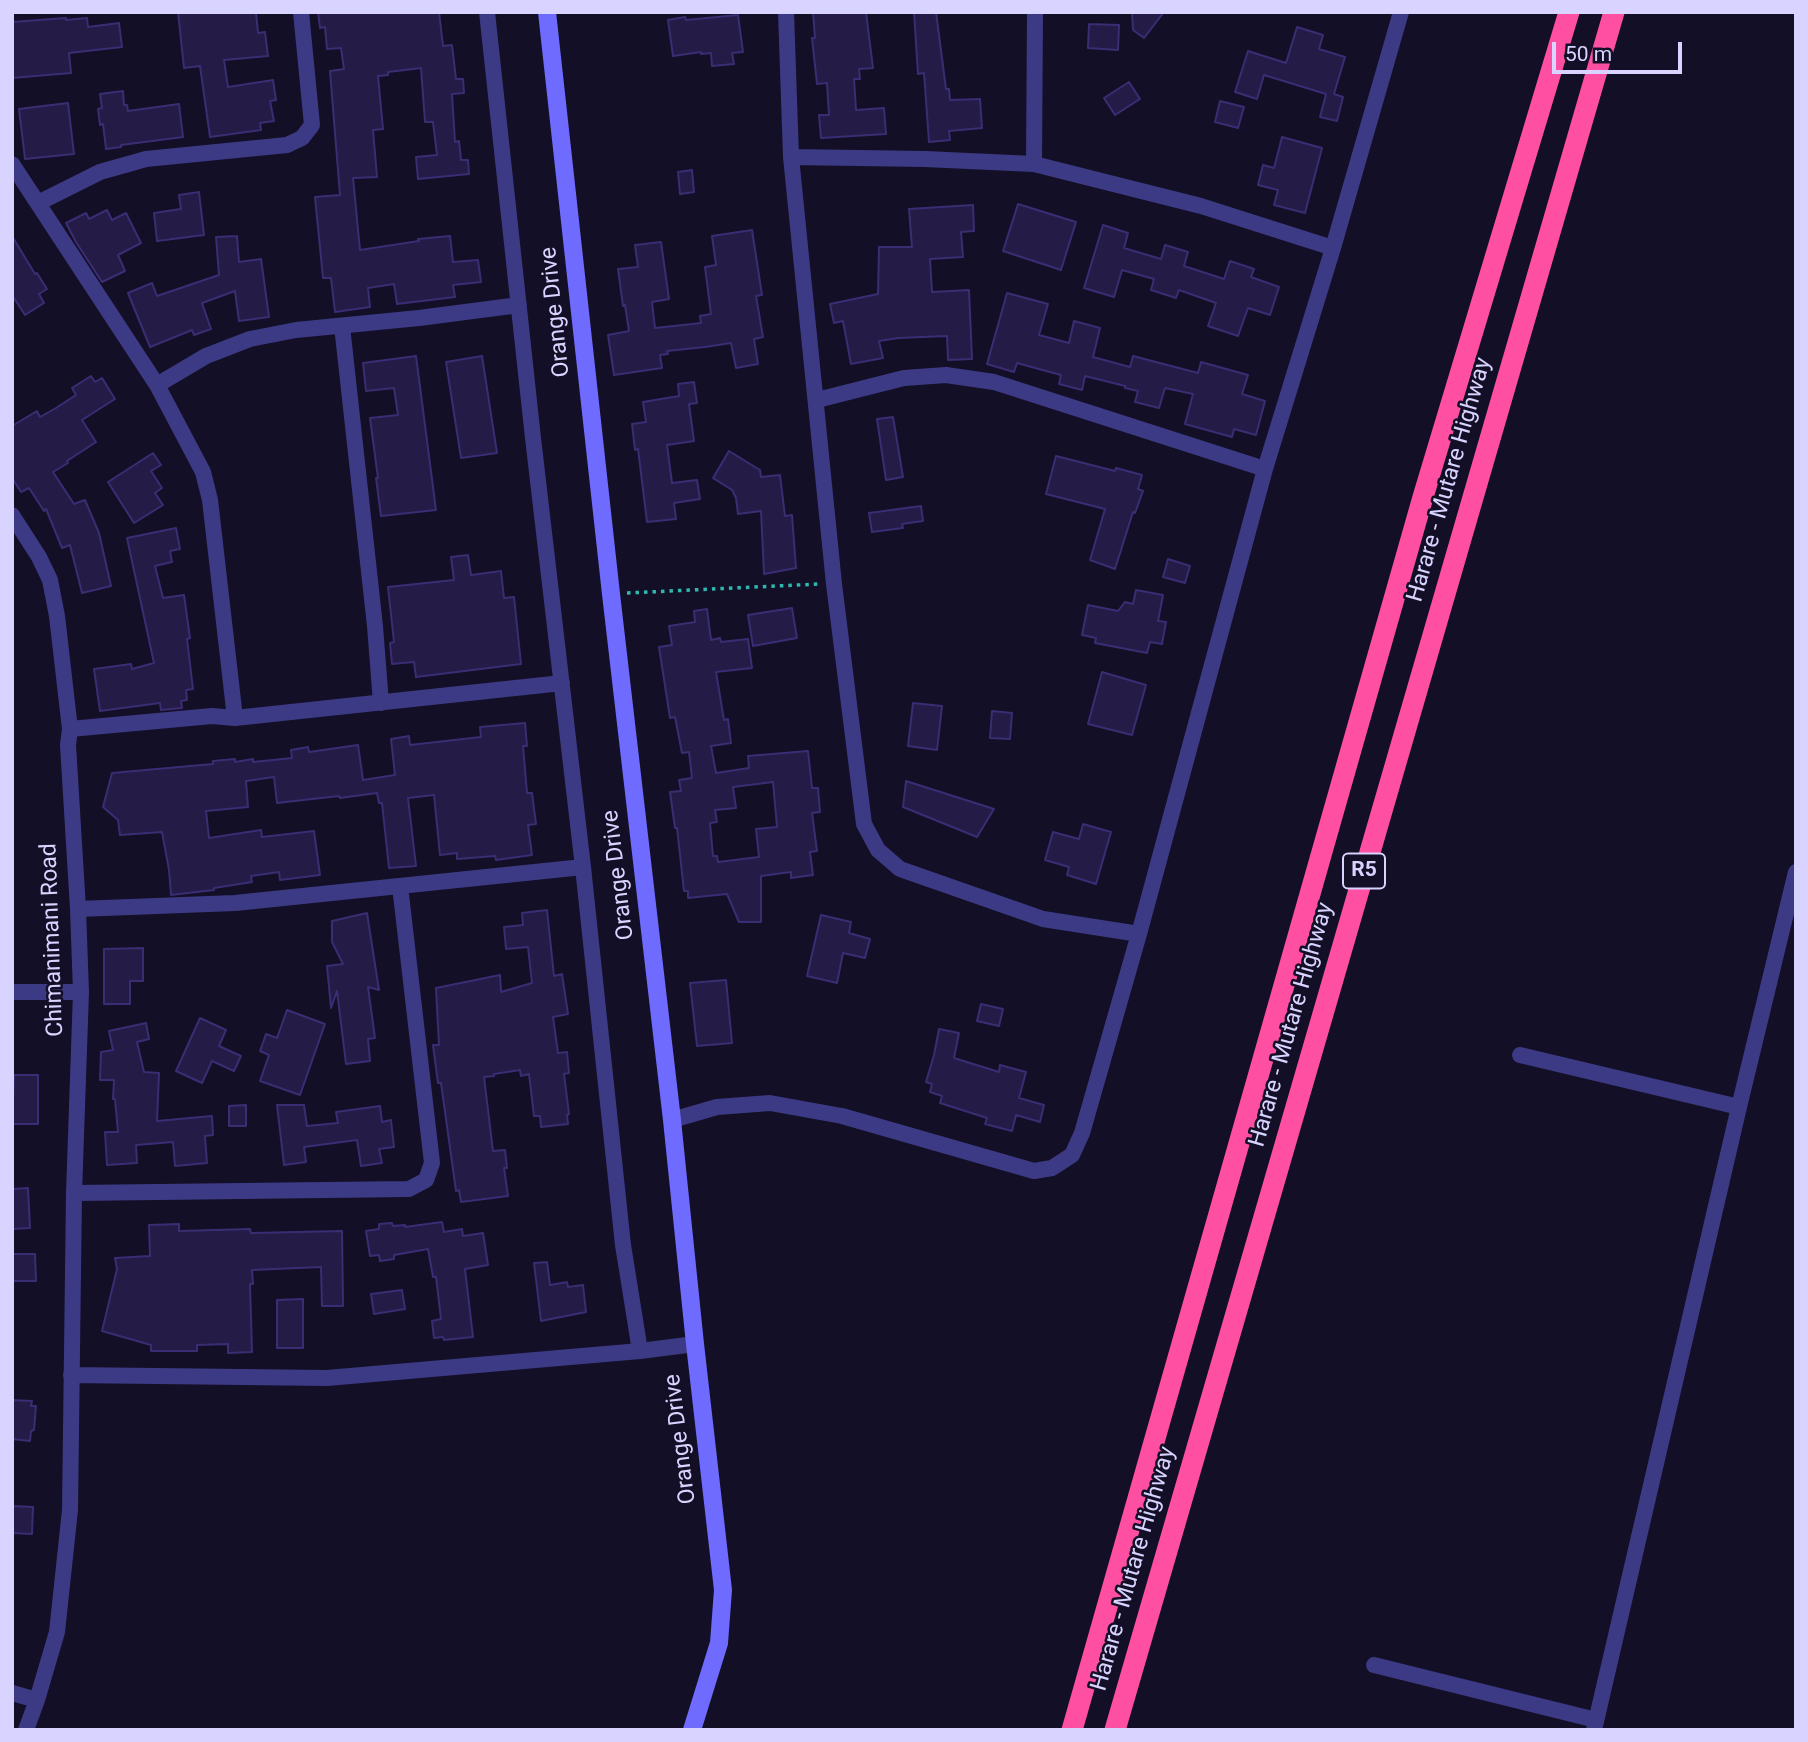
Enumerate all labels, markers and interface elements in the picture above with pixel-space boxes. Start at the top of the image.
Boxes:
scale bar [1556,28,1686,72]
text: 50 m [1565,42,1612,66]
street label: Orange Drive [535,245,577,379]
street label: Harare - Mutare Highway [1402,355,1498,605]
street label: Orange Drive [597,808,641,942]
street label: Chimanimani Road [36,843,70,1037]
road number: R5 [1343,854,1385,888]
street label: Harare - Mutare Highway [1244,900,1340,1150]
street label: Orange Drive [659,1372,703,1506]
street label: Harare - Mutare Highway [1086,1444,1182,1694]

